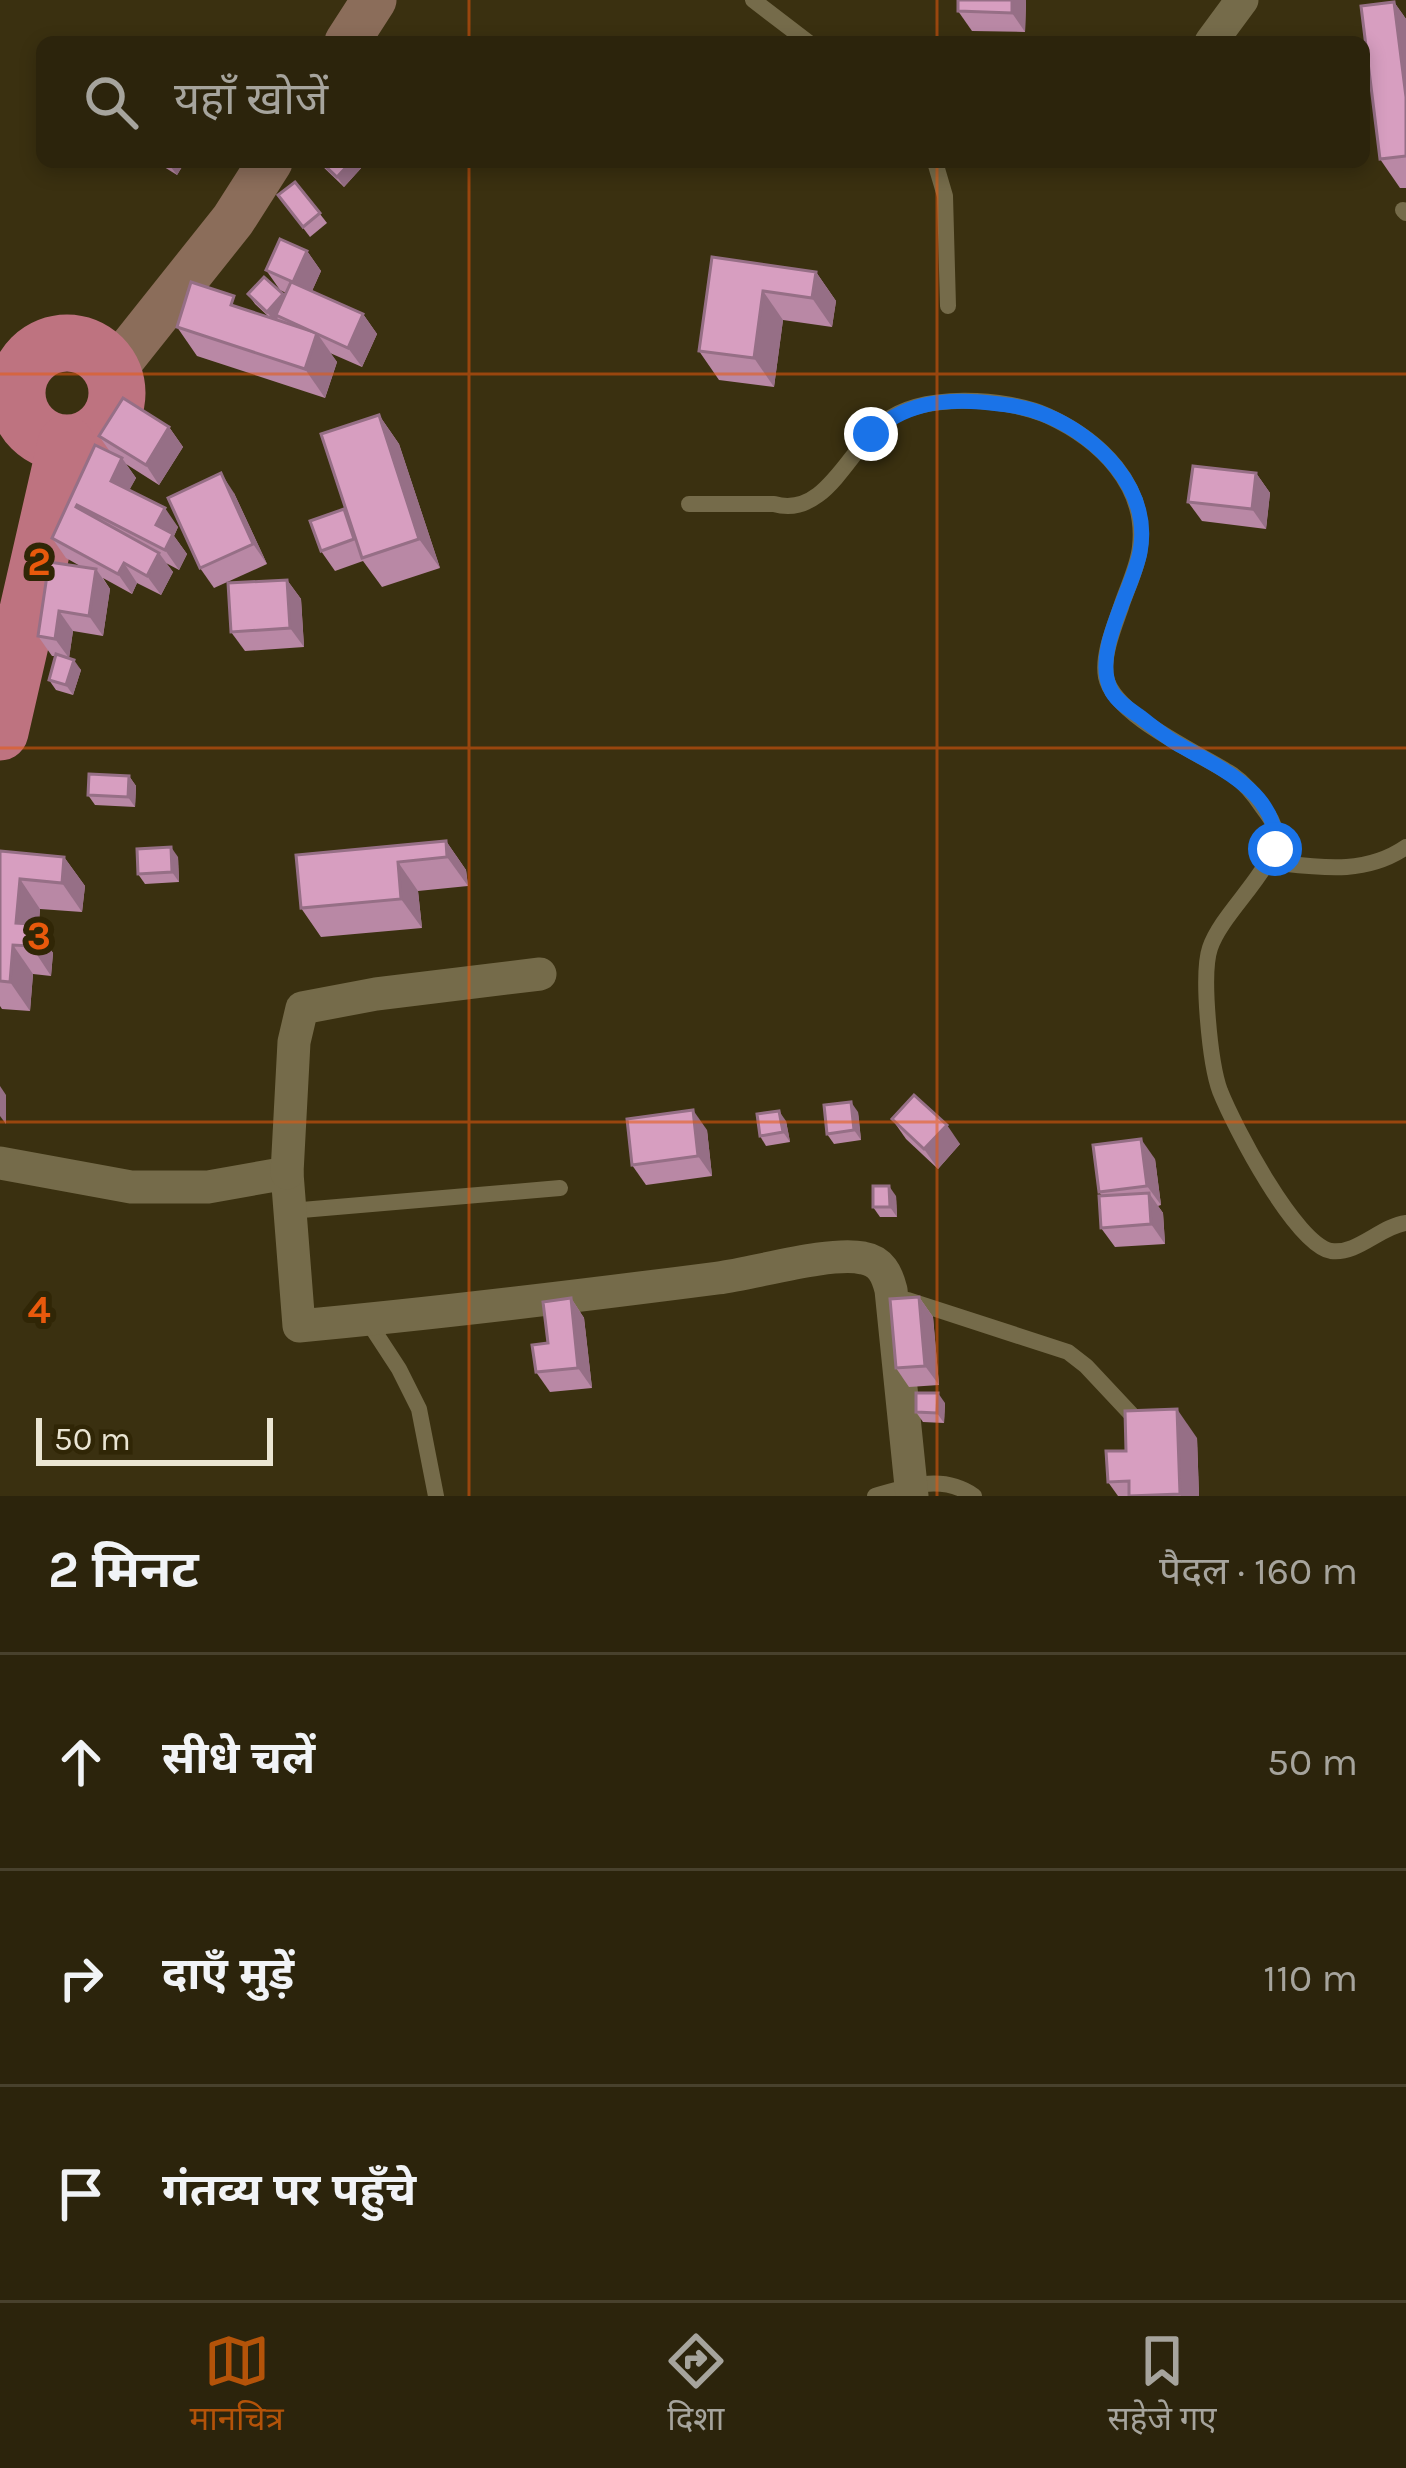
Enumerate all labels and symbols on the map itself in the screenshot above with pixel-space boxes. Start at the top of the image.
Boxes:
route end [844,407,898,461]
text: 2 [27,539,51,585]
route start [1248,822,1302,876]
text: 3 [27,913,51,959]
text: 4 [27,1287,51,1333]
scale bar [36,1412,273,1465]

